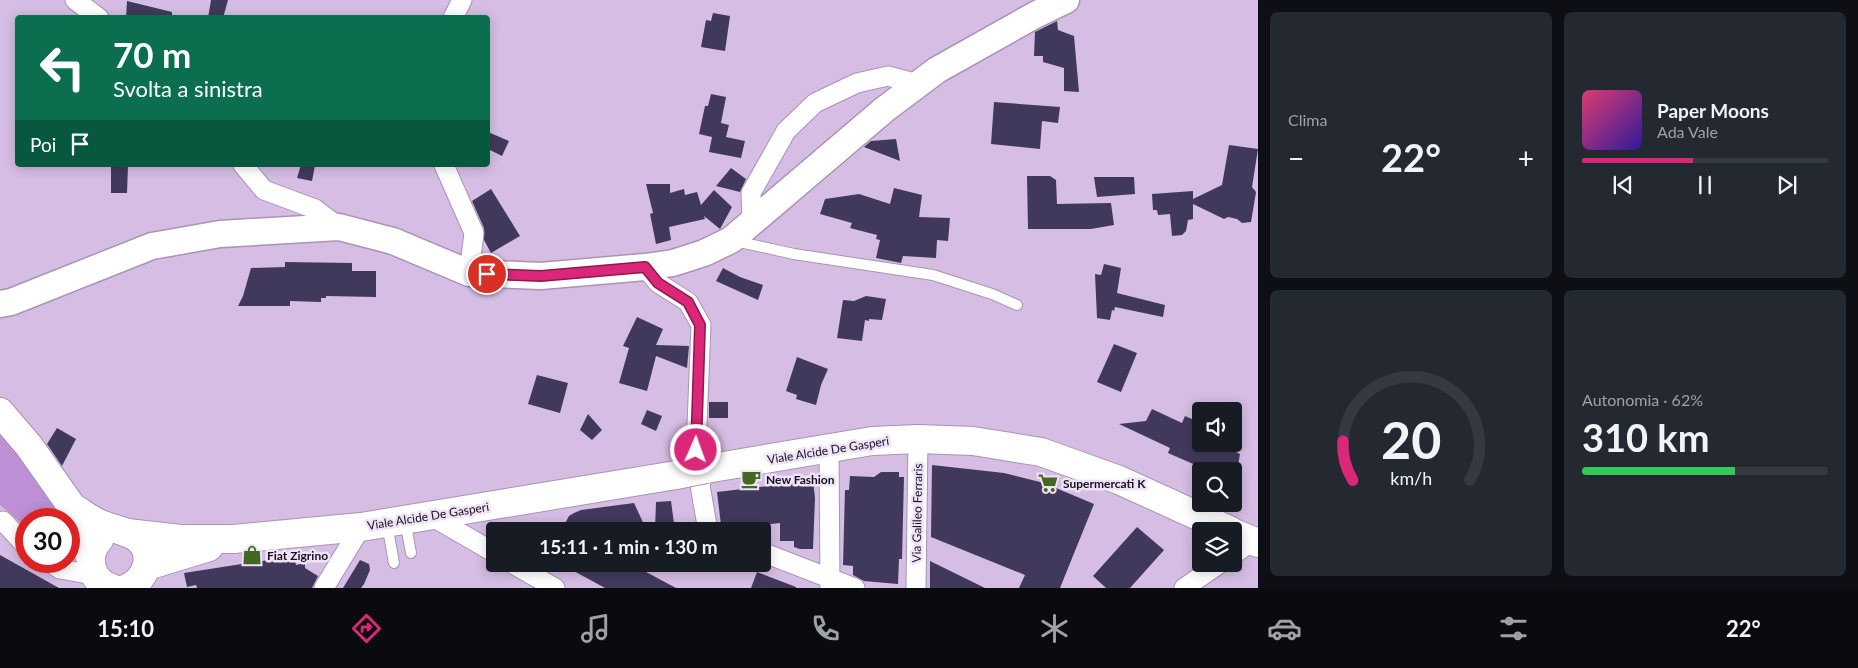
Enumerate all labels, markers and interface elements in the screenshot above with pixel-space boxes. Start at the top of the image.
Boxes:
text: 70 m [113,33,191,75]
icon: left [30,35,95,100]
text: Svolta a sinistra [113,75,263,102]
text: Paper Moons [1657,99,1769,122]
text: Clima [1288,110,1327,129]
text: Ada Vale [1657,122,1718,141]
icon: arrive [66,130,94,158]
text: Poi [30,133,56,156]
text: 22° [1381,134,1441,180]
text: − [1288,141,1304,175]
text: + [1518,141,1534,175]
icon: previous [1609,171,1637,199]
icon: pause [1691,171,1719,199]
icon: next [1773,171,1801,199]
pin [466,253,508,295]
icon: arrive [473,260,501,288]
text: Autonomia · 62% [1582,390,1703,409]
map controls [1192,402,1242,572]
button: sound [1192,402,1242,452]
text: 20 [1381,408,1441,470]
text: 310 km [1582,414,1710,460]
position arrow [669,423,721,475]
street label: Viale Alcide De Gasperi [766,433,890,467]
button: search [1192,462,1242,512]
street label: Via Galileo Ferraris [909,463,925,563]
text: km/h [1390,467,1432,489]
cafe icon: New Fashion [740,468,762,490]
place label: New Fashion [766,472,835,487]
supermarket icon: Supermercati K [1037,472,1059,494]
place label: Supermercati K [1063,476,1146,491]
street label: Viale Alcide De Gasperi [366,499,490,533]
speed limit sign: 30 [15,508,80,573]
button: layers [1192,522,1242,572]
text: 15:11 · 1 min · 130 m [539,535,718,558]
shop icon: Fiat Zigrino [241,544,263,566]
place label: Fiat Zigrino [267,548,328,563]
icon: directions [349,611,384,646]
icon: music [578,611,613,646]
icon: phone [808,611,843,646]
icon: climate [1037,611,1072,646]
icon: car [1267,611,1302,646]
icon: filters [1496,611,1531,646]
text: 15:10 [97,615,154,642]
text: 22° [1726,615,1761,642]

